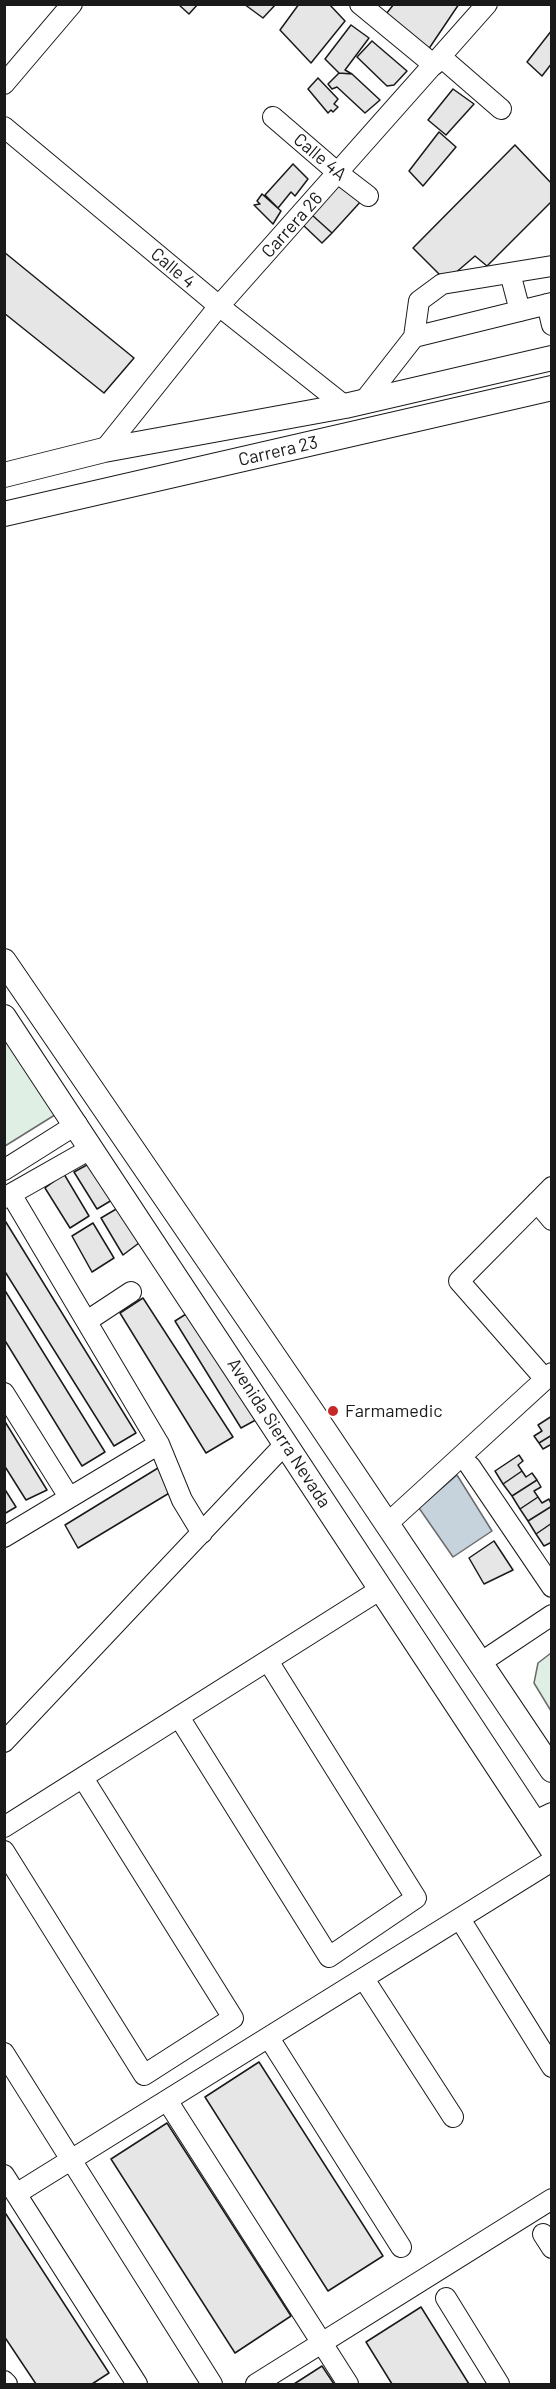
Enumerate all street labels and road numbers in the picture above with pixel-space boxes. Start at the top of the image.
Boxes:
street label: Calle 4A [289,129,351,185]
street label: Carrera 26 [257,188,327,262]
street label: Calle 4 [146,243,200,293]
street label: Carrera 23 [236,431,320,471]
street label: Avenida Sierra Nevada [223,1354,335,1512]

